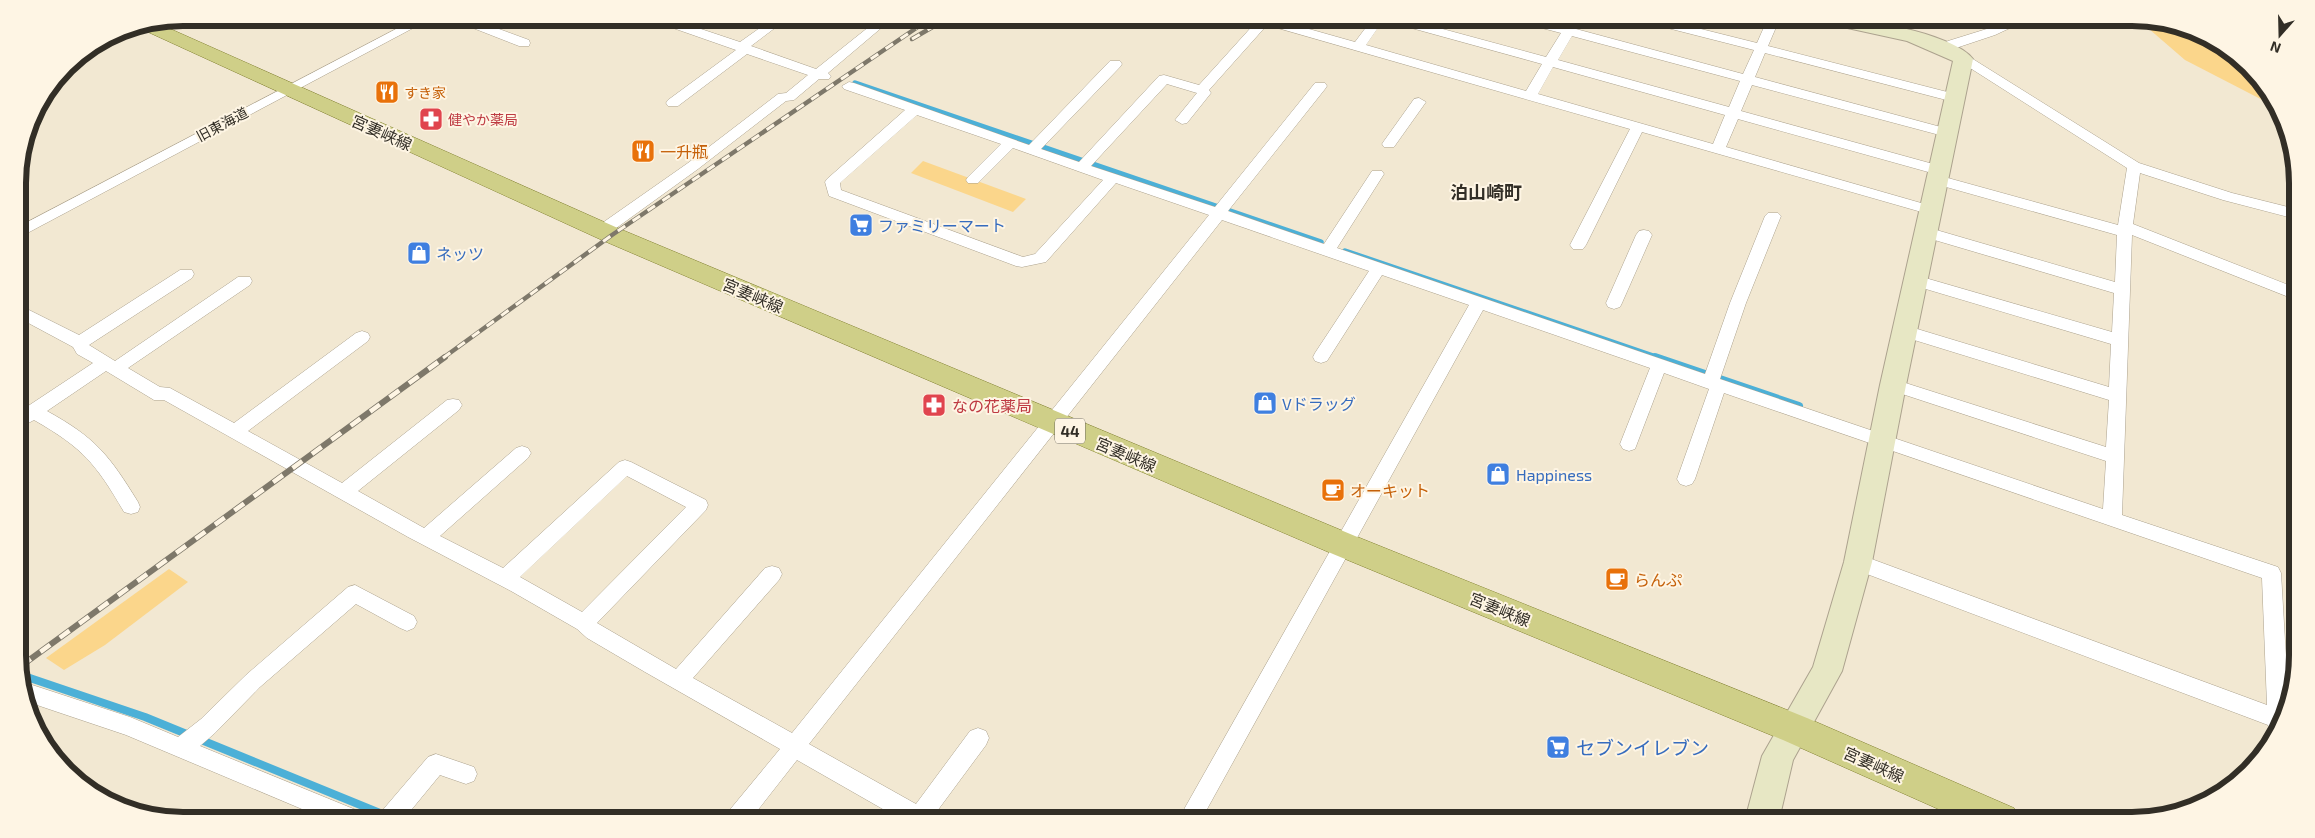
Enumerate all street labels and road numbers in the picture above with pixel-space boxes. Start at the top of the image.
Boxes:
street label: 旧東海道 [193,103,251,145]
street label: 宮妻峡線 [349,110,415,154]
street label: 宮妻峡線 [720,274,786,316]
road number: 44 [1055,418,1085,444]
street label: 宮妻峡線 [1093,433,1159,475]
street label: 宮妻峡線 [1467,588,1533,630]
street label: 宮妻峡線 [1841,742,1907,786]

